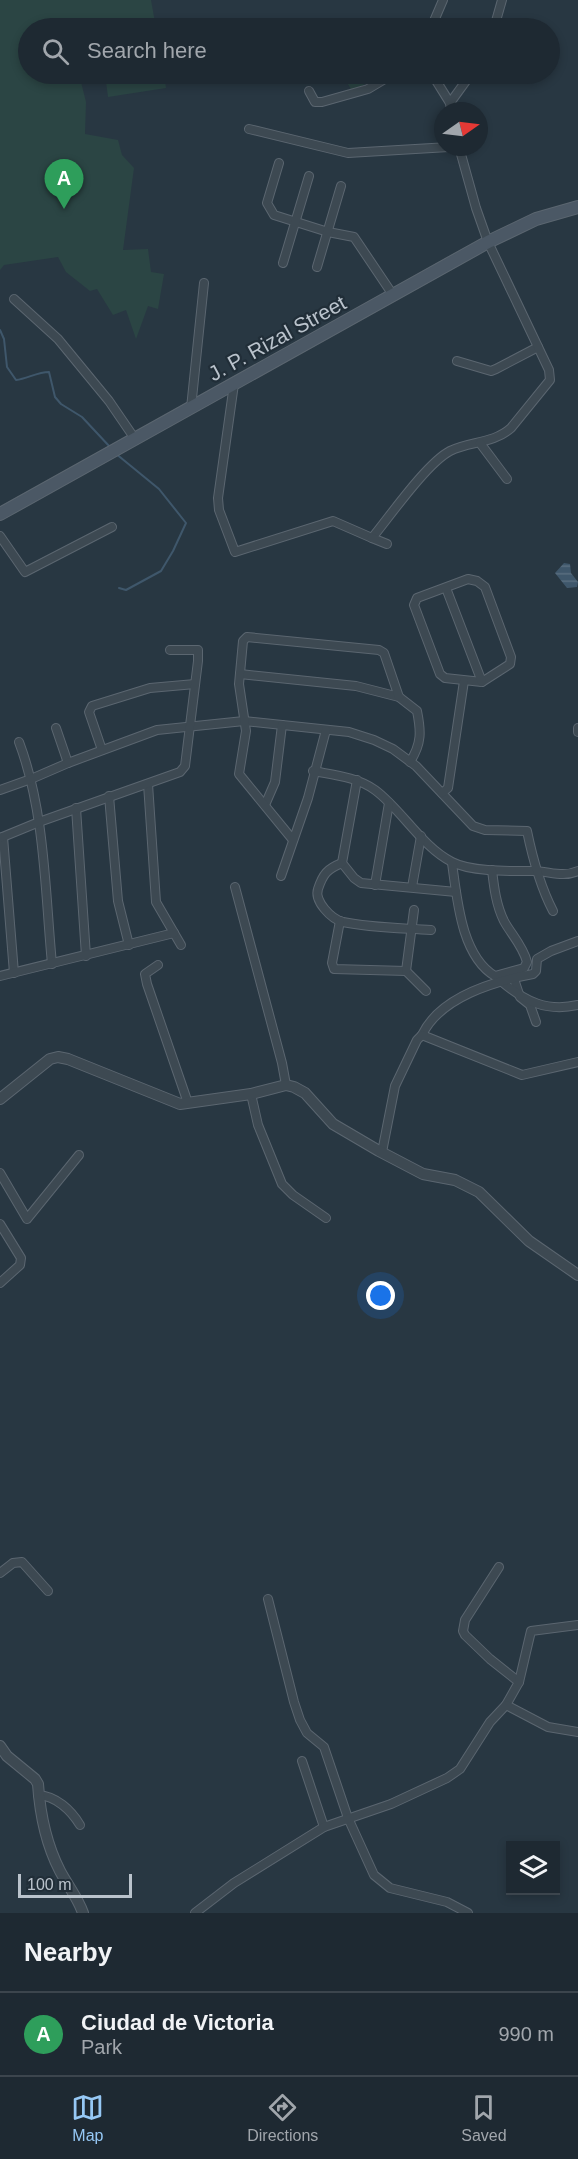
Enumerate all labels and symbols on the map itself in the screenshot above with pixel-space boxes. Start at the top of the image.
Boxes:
north arrow [434,102,488,156]
pin: A [44,160,84,209]
street label: J. P. Rizal Street [204,291,350,385]
your location [366,1281,395,1310]
scale bar [18,1871,132,1898]

